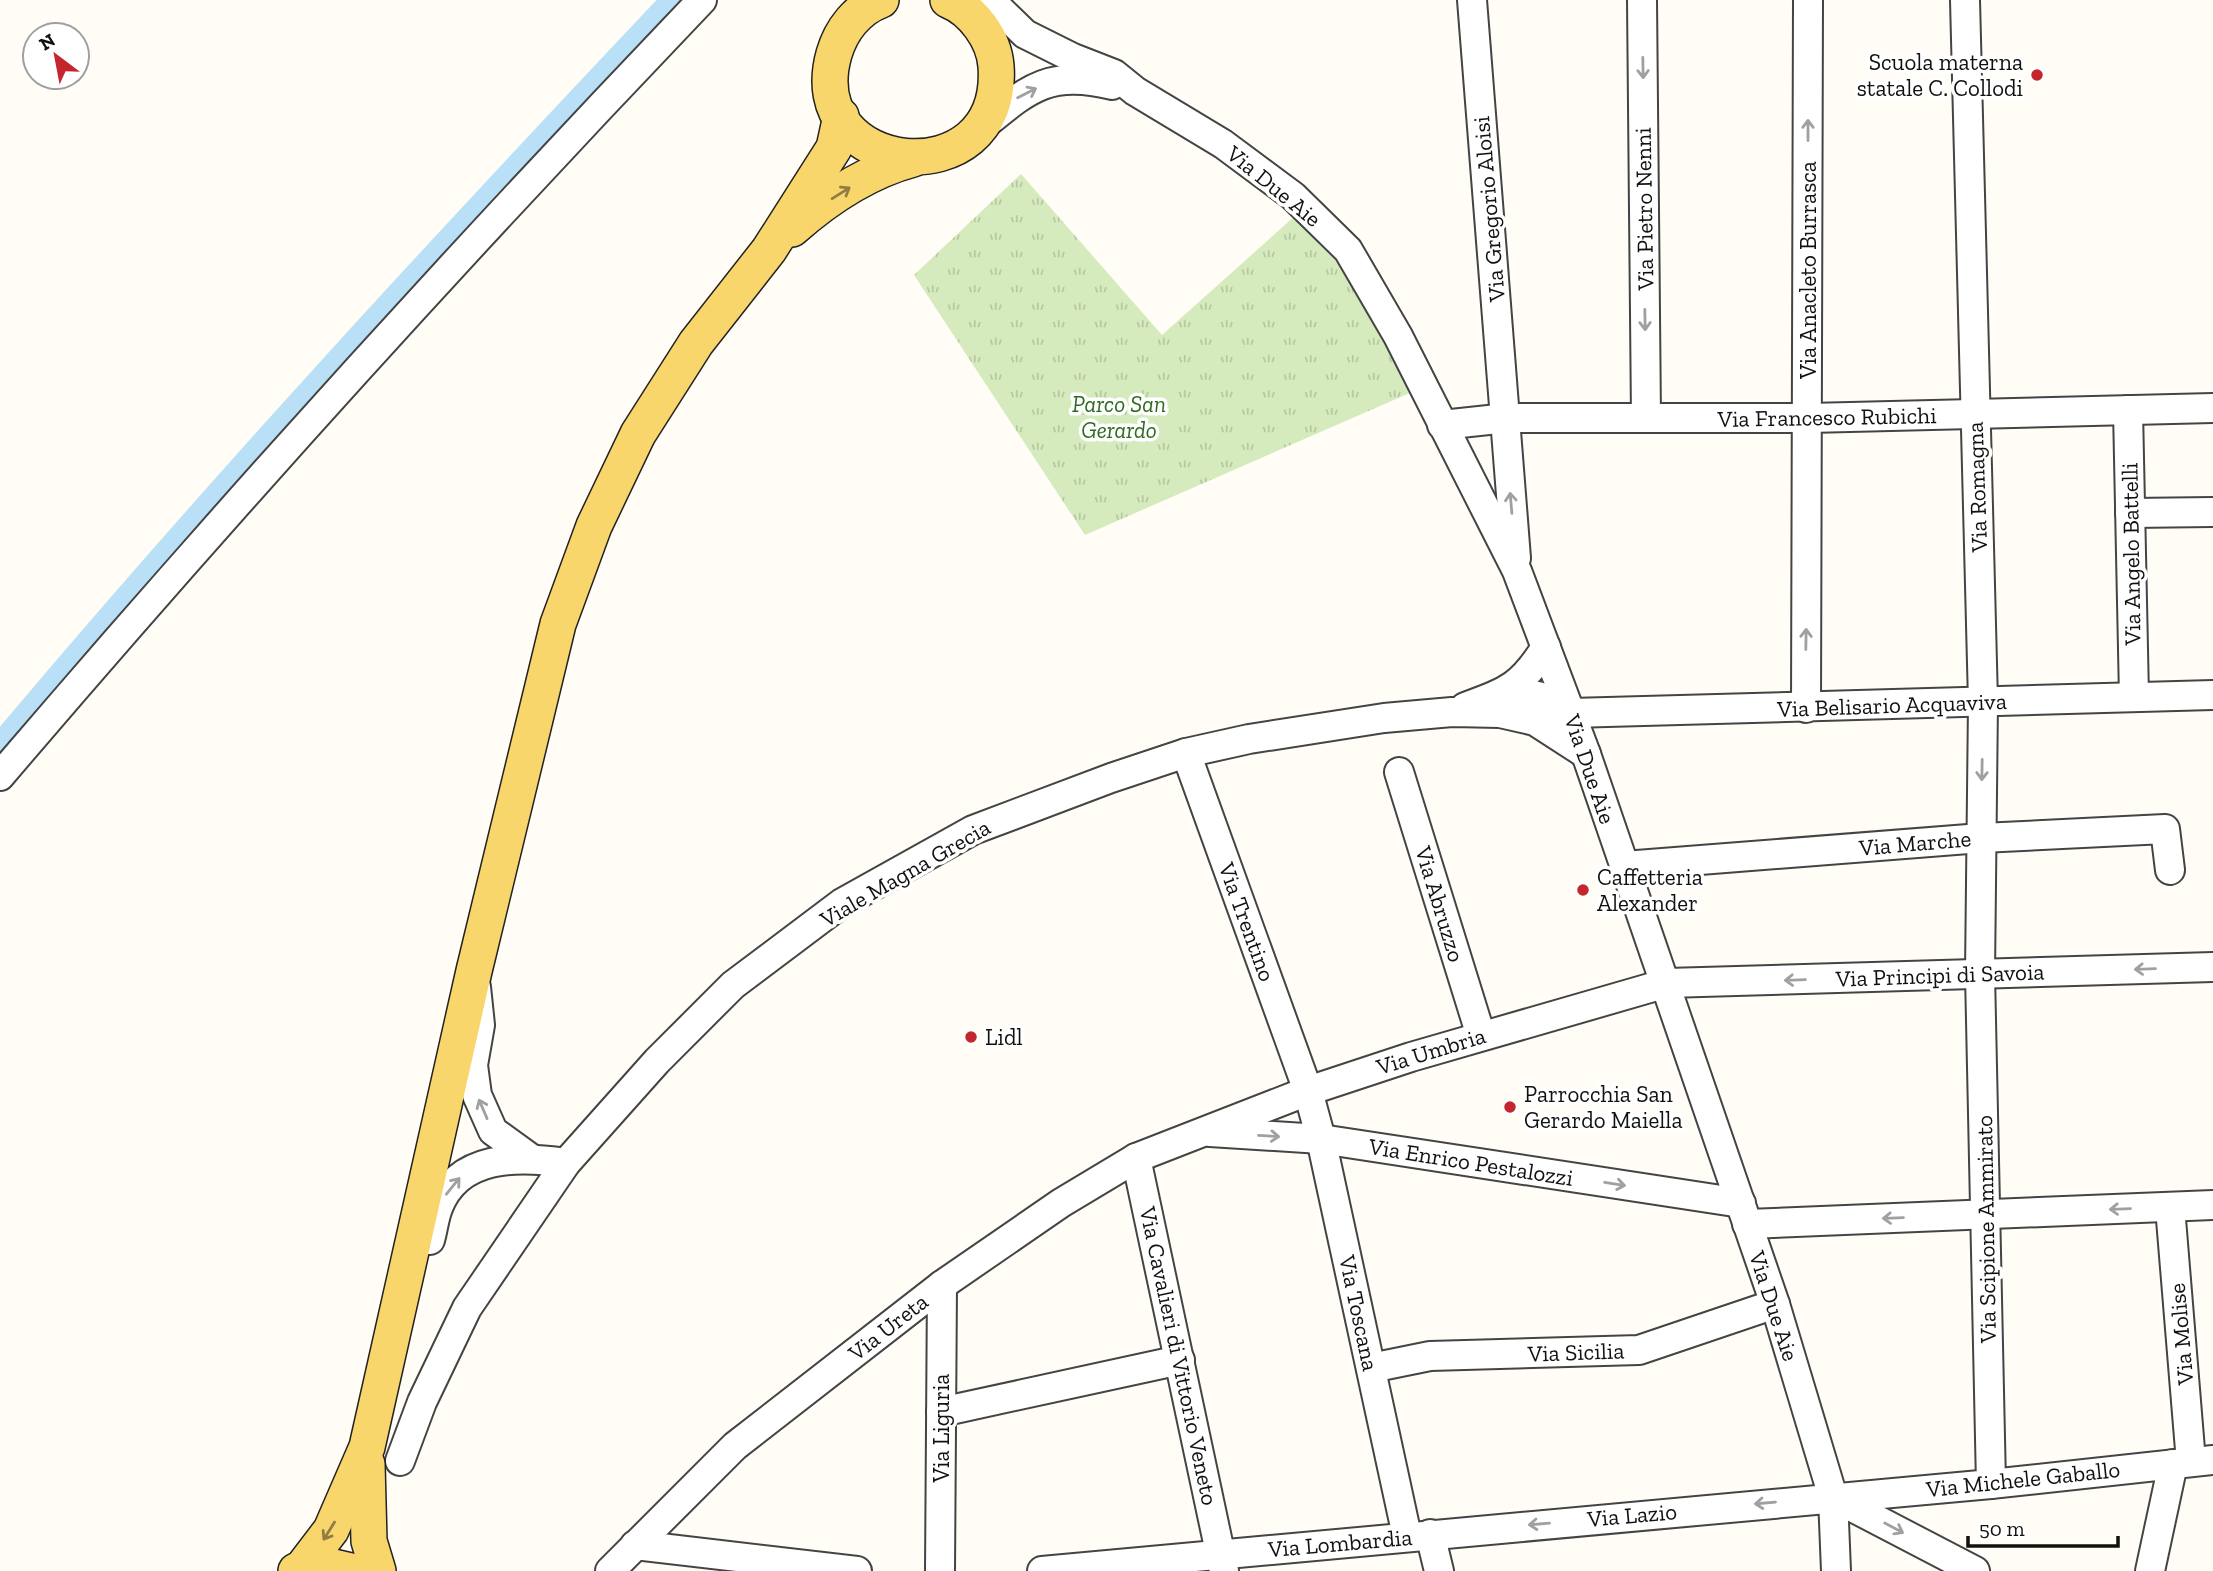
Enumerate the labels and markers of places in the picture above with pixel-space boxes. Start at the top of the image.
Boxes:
place label: Scuola materna statale C. Collodi [1857,48,2023,102]
marker: Scuola materna statale C. Collodi [2029,67,2045,83]
place label: Caffetteria Alexander [1597,863,1703,917]
marker: Caffetteria Alexander [1575,882,1591,898]
place label: Lidl [985,1023,1023,1051]
marker: Lidl [963,1029,979,1045]
place label: Parrocchia San Gerardo Maiella [1524,1080,1683,1134]
marker: Parrocchia San Gerardo Maiella [1502,1099,1518,1115]

